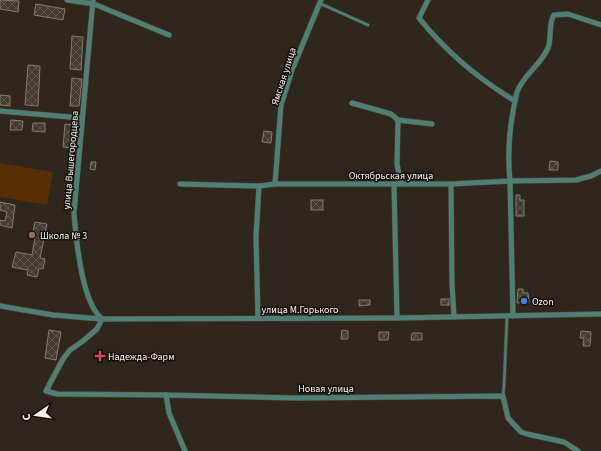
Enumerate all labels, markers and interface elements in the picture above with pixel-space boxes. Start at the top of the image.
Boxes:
street label: Ямская улица [268,46,300,107]
street label: улица Вышегородцева [60,110,82,210]
street label: Октябрьская улица [349,169,433,183]
place label: Школа № 3 [40,229,87,243]
marker: Школа № 3 [27,230,37,240]
place label: Ozon [532,295,554,309]
marker: Ozon [519,296,529,306]
street label: улица М.Горького [261,303,339,317]
place label: Надежда-Фарм [108,350,174,364]
marker: Надежда-Фарм [95,351,105,361]
street label: Новая улица [298,382,354,396]
north arrow [16,395,56,435]
text: С [19,412,35,422]

